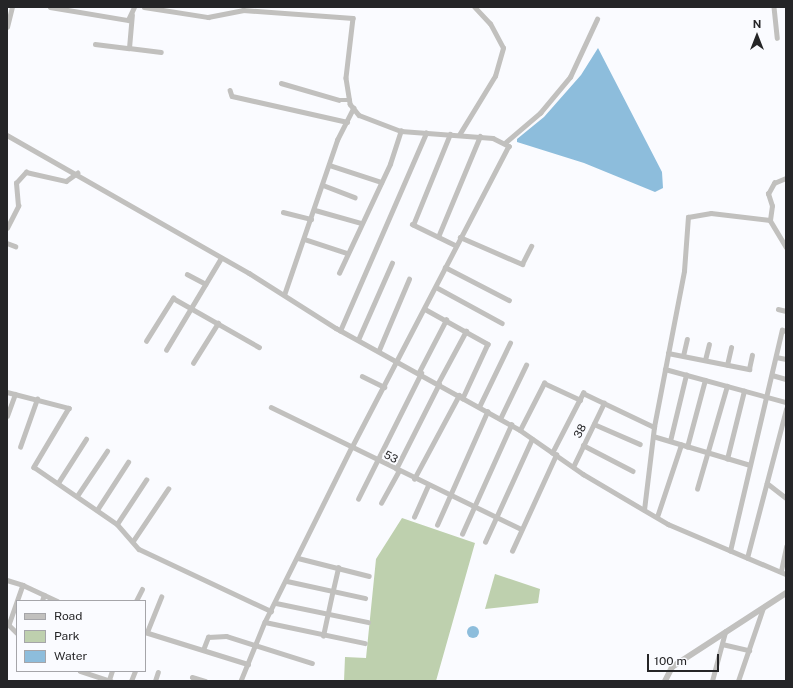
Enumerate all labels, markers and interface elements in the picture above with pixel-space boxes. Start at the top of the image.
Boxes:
north arrow [737,16,777,56]
text: N [753,18,761,30]
street label: 38 [571,422,589,440]
street label: 53 [382,448,400,466]
legend [16,600,146,672]
text: Road [54,609,82,623]
text: Park [54,629,80,643]
scale bar [649,646,721,672]
text: Water [54,649,87,663]
text: 100 m [654,654,687,668]

